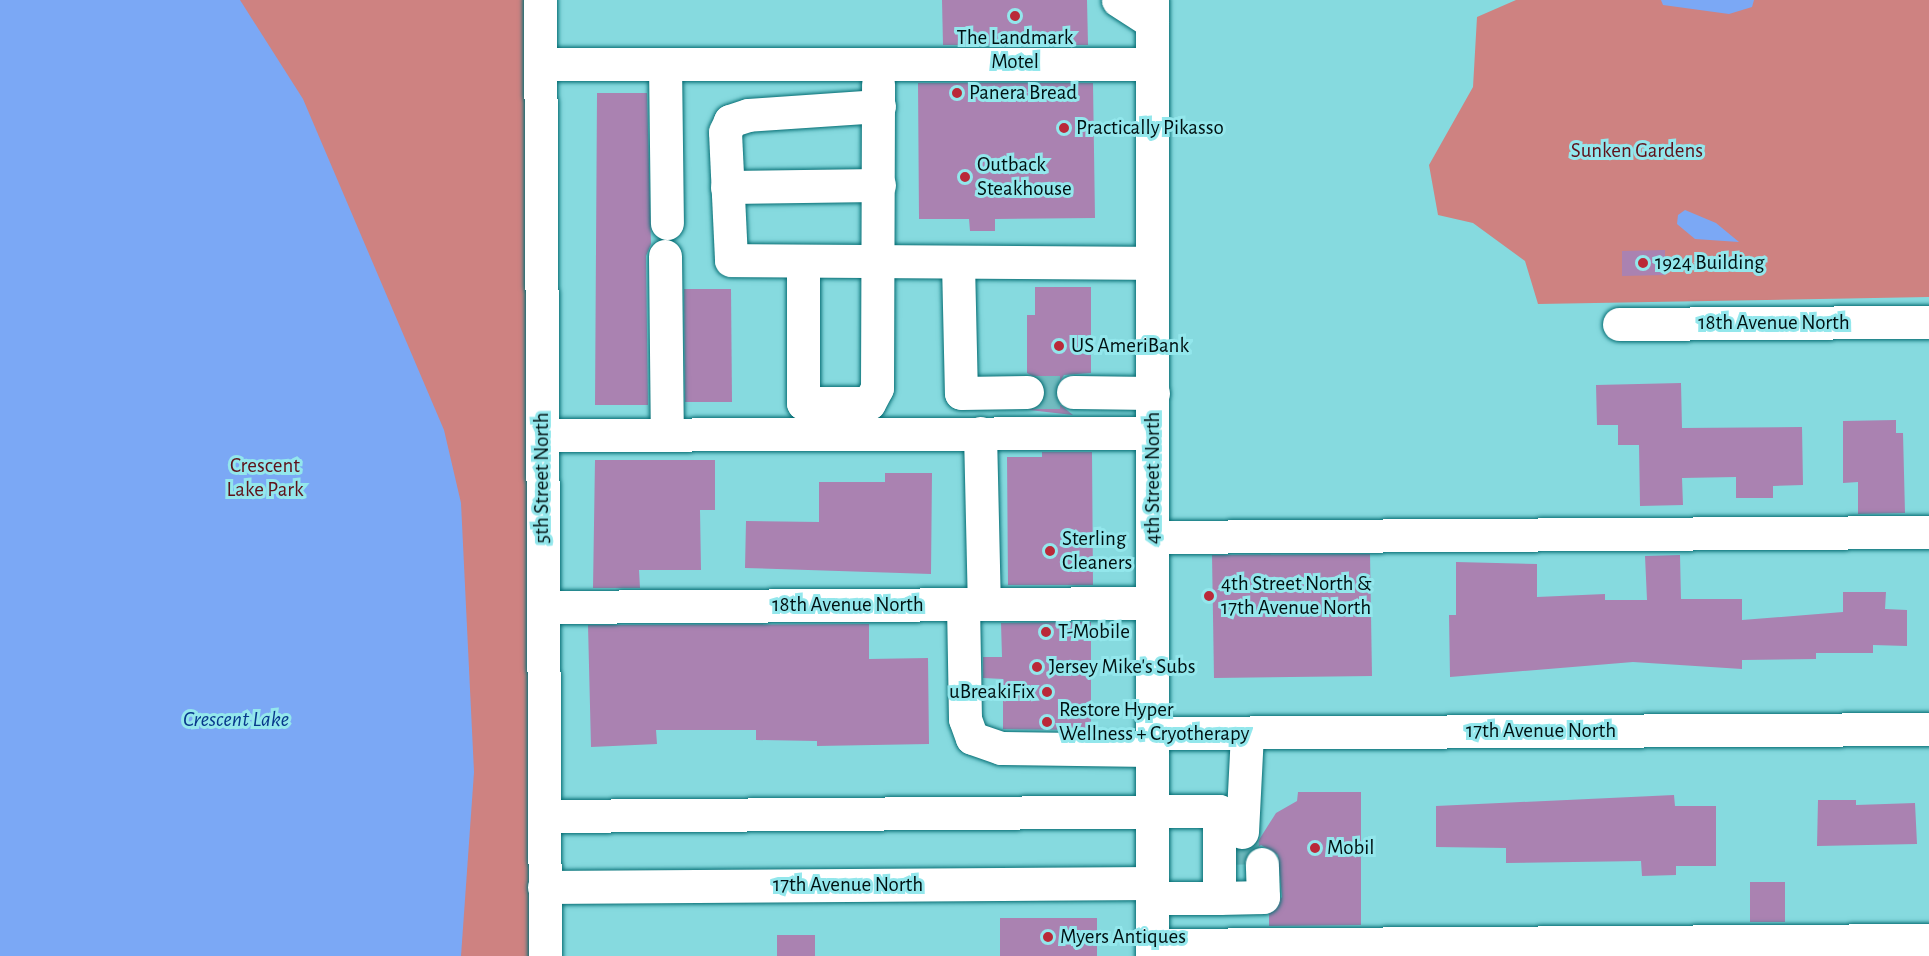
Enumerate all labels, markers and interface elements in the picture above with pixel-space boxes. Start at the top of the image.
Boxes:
marker: The Landmark Motel [1008,9,1022,23]
place label: The Landmark Motel [957,25,1073,75]
place label: Panera Bread [969,80,1077,106]
marker: Panera Bread [950,86,964,100]
place label: Practically Pikasso [1076,115,1224,141]
marker: Practically Pikasso [1057,121,1071,135]
park label: Sunken Gardens [1571,138,1703,164]
place label: Outback Steakhouse [977,152,1072,202]
marker: Outback Steakhouse [958,170,972,184]
place label: 1924 Building [1655,250,1764,276]
marker: 1924 Building [1636,256,1650,270]
street label: 18th Avenue North [1698,310,1850,336]
place label: US AmeriBank [1071,333,1189,359]
marker: US AmeriBank [1052,339,1066,353]
street label: 5th Street North [529,412,555,544]
street label: 4th Street North [1140,412,1166,544]
park label: Crescent Lake Park [226,453,304,503]
place label: Sterling Cleaners [1062,526,1132,576]
marker: Sterling Cleaners [1043,544,1057,558]
place label: 4th Street North & 17th Avenue North [1221,571,1372,621]
marker: 4th Street North & 17th Avenue North [1202,589,1216,603]
street label: 18th Avenue North [772,592,924,618]
place label: T-Mobile [1058,619,1130,645]
marker: T-Mobile [1039,625,1053,639]
place label: Jersey Mike's Subs [1049,654,1195,680]
marker: Jersey Mike's Subs [1030,660,1044,674]
place label: uBreakiFix [949,679,1035,705]
marker: uBreakiFix [1040,685,1054,699]
place label: Restore Hyper Wellness + Cryotherapy [1059,697,1249,747]
water label: Crescent Lake [183,707,289,733]
marker: Restore Hyper Wellness + Cryotherapy [1040,715,1054,729]
street label: 17th Avenue North [1466,718,1616,744]
place label: Mobil [1327,835,1375,861]
marker: Mobil [1308,841,1322,855]
street label: 17th Avenue North [773,872,923,898]
place label: Myers Antiques [1060,924,1186,950]
marker: Myers Antiques [1041,930,1055,944]

